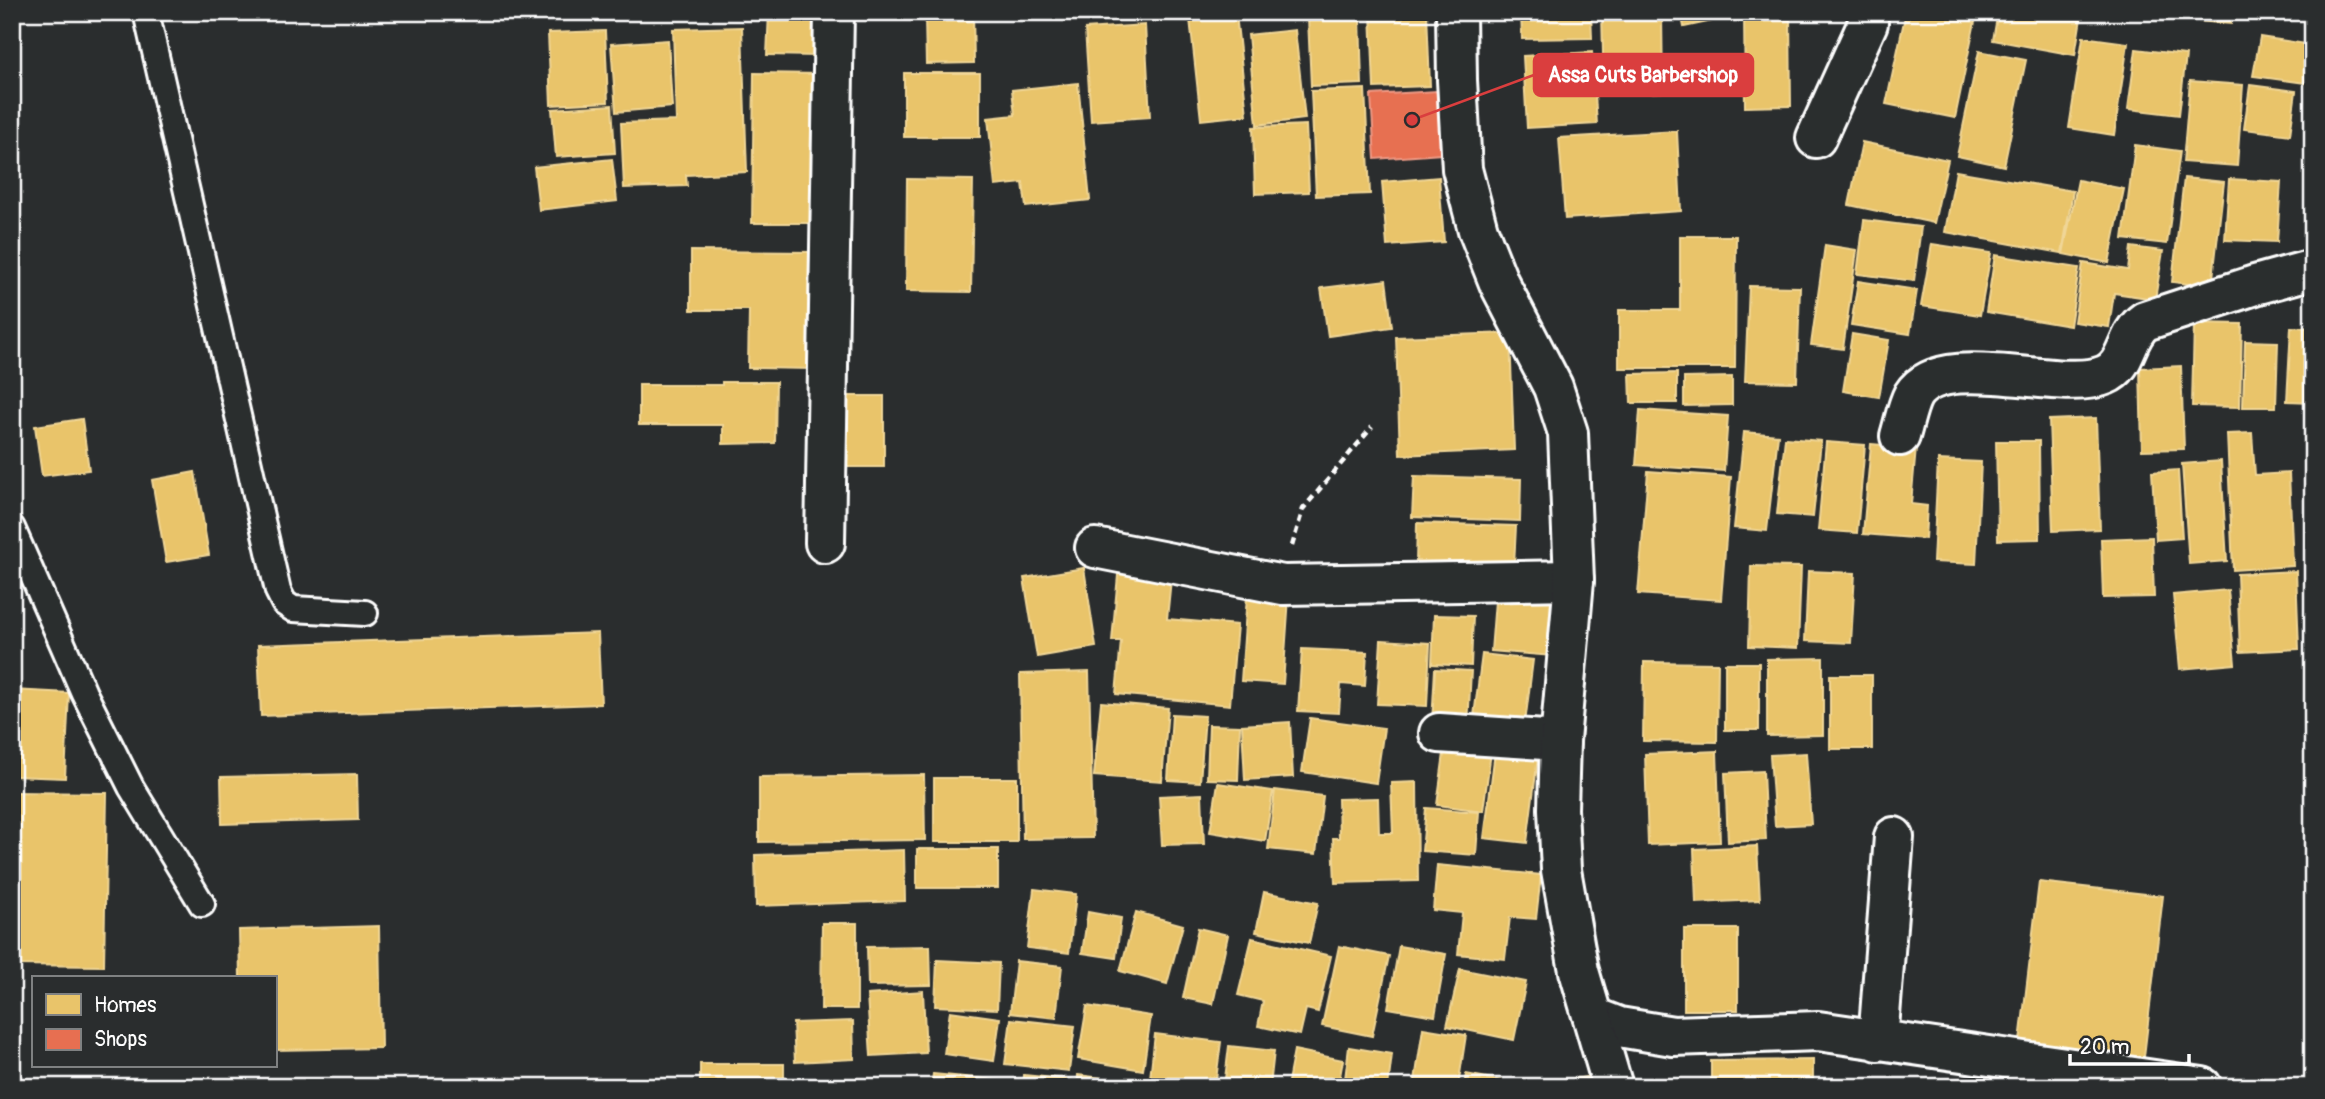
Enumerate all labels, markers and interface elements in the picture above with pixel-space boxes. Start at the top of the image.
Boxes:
callout: Assa Cuts Barbershop [1534,54,1753,96]
text: Assa Cuts Barbershop [1548,62,1738,89]
legend [32,976,276,1068]
text: Homes [94,992,157,1019]
scale bar [2070,1022,2188,1066]
text: Shops [94,1026,147,1053]
text: 20 m [2080,1034,2129,1061]

